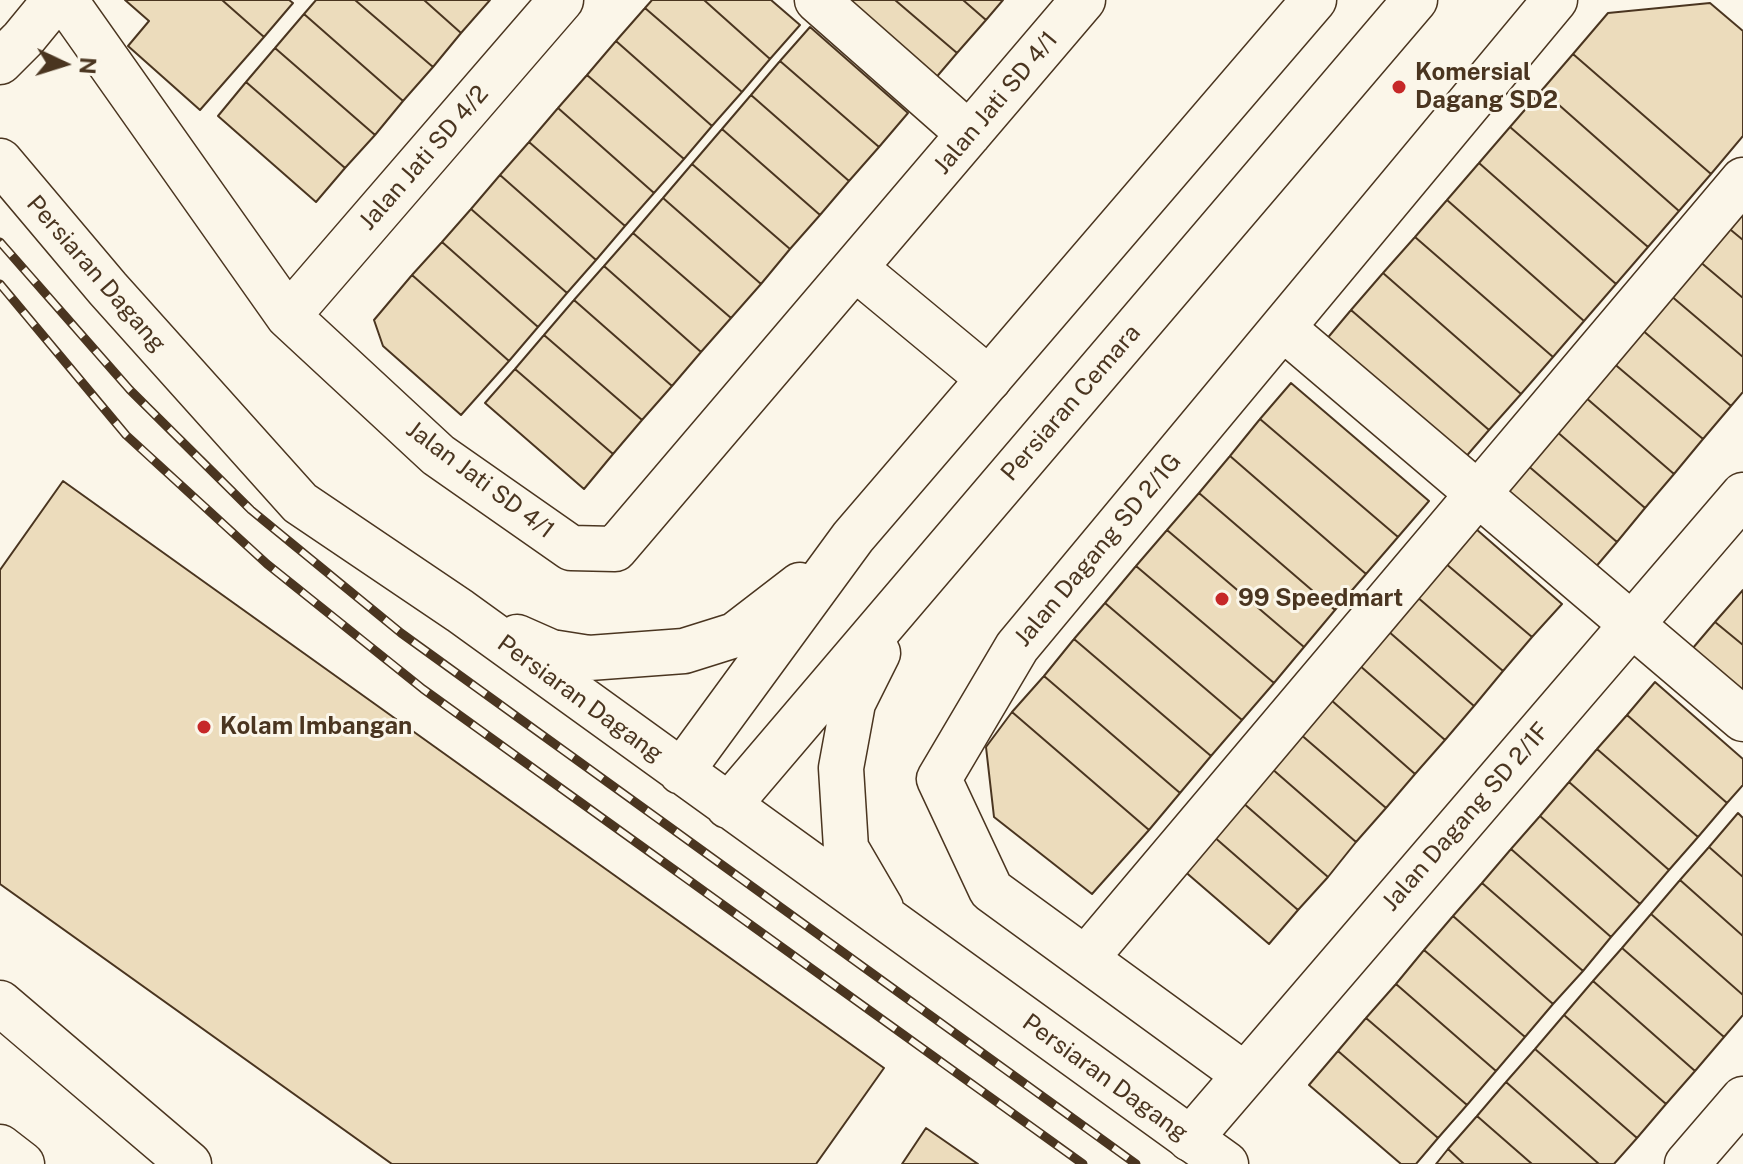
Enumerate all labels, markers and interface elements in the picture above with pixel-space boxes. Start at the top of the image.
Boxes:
north arrow [24,24,104,104]
street label: Jalan Jati SD 4/1 [928,26,1064,180]
text: N [74,56,102,75]
place label: Komersial Dagang SD2 [1415,59,1558,115]
marker: Komersial Dagang SD2 [1390,78,1408,96]
street label: Jalan Jati SD 4/2 [353,80,495,236]
street label: Persiaran Dagang [20,190,172,358]
street label: Persiaran Cemara [995,319,1147,487]
street label: Jalan Jati SD 4/1 [400,415,560,545]
street label: Jalan Dagang SD 2/1G [1009,447,1187,653]
place label: 99 Speedmart [1238,585,1403,613]
marker: 99 Speedmart [1213,590,1231,608]
street label: Persiaran Dagang [492,629,668,769]
place label: Kolam Imbangan [220,713,412,741]
street label: Jalan Dagang SD 2/1F [1376,717,1556,917]
marker: Kolam Imbangan [195,718,213,736]
street label: Persiaran Dagang [1017,1008,1193,1148]

